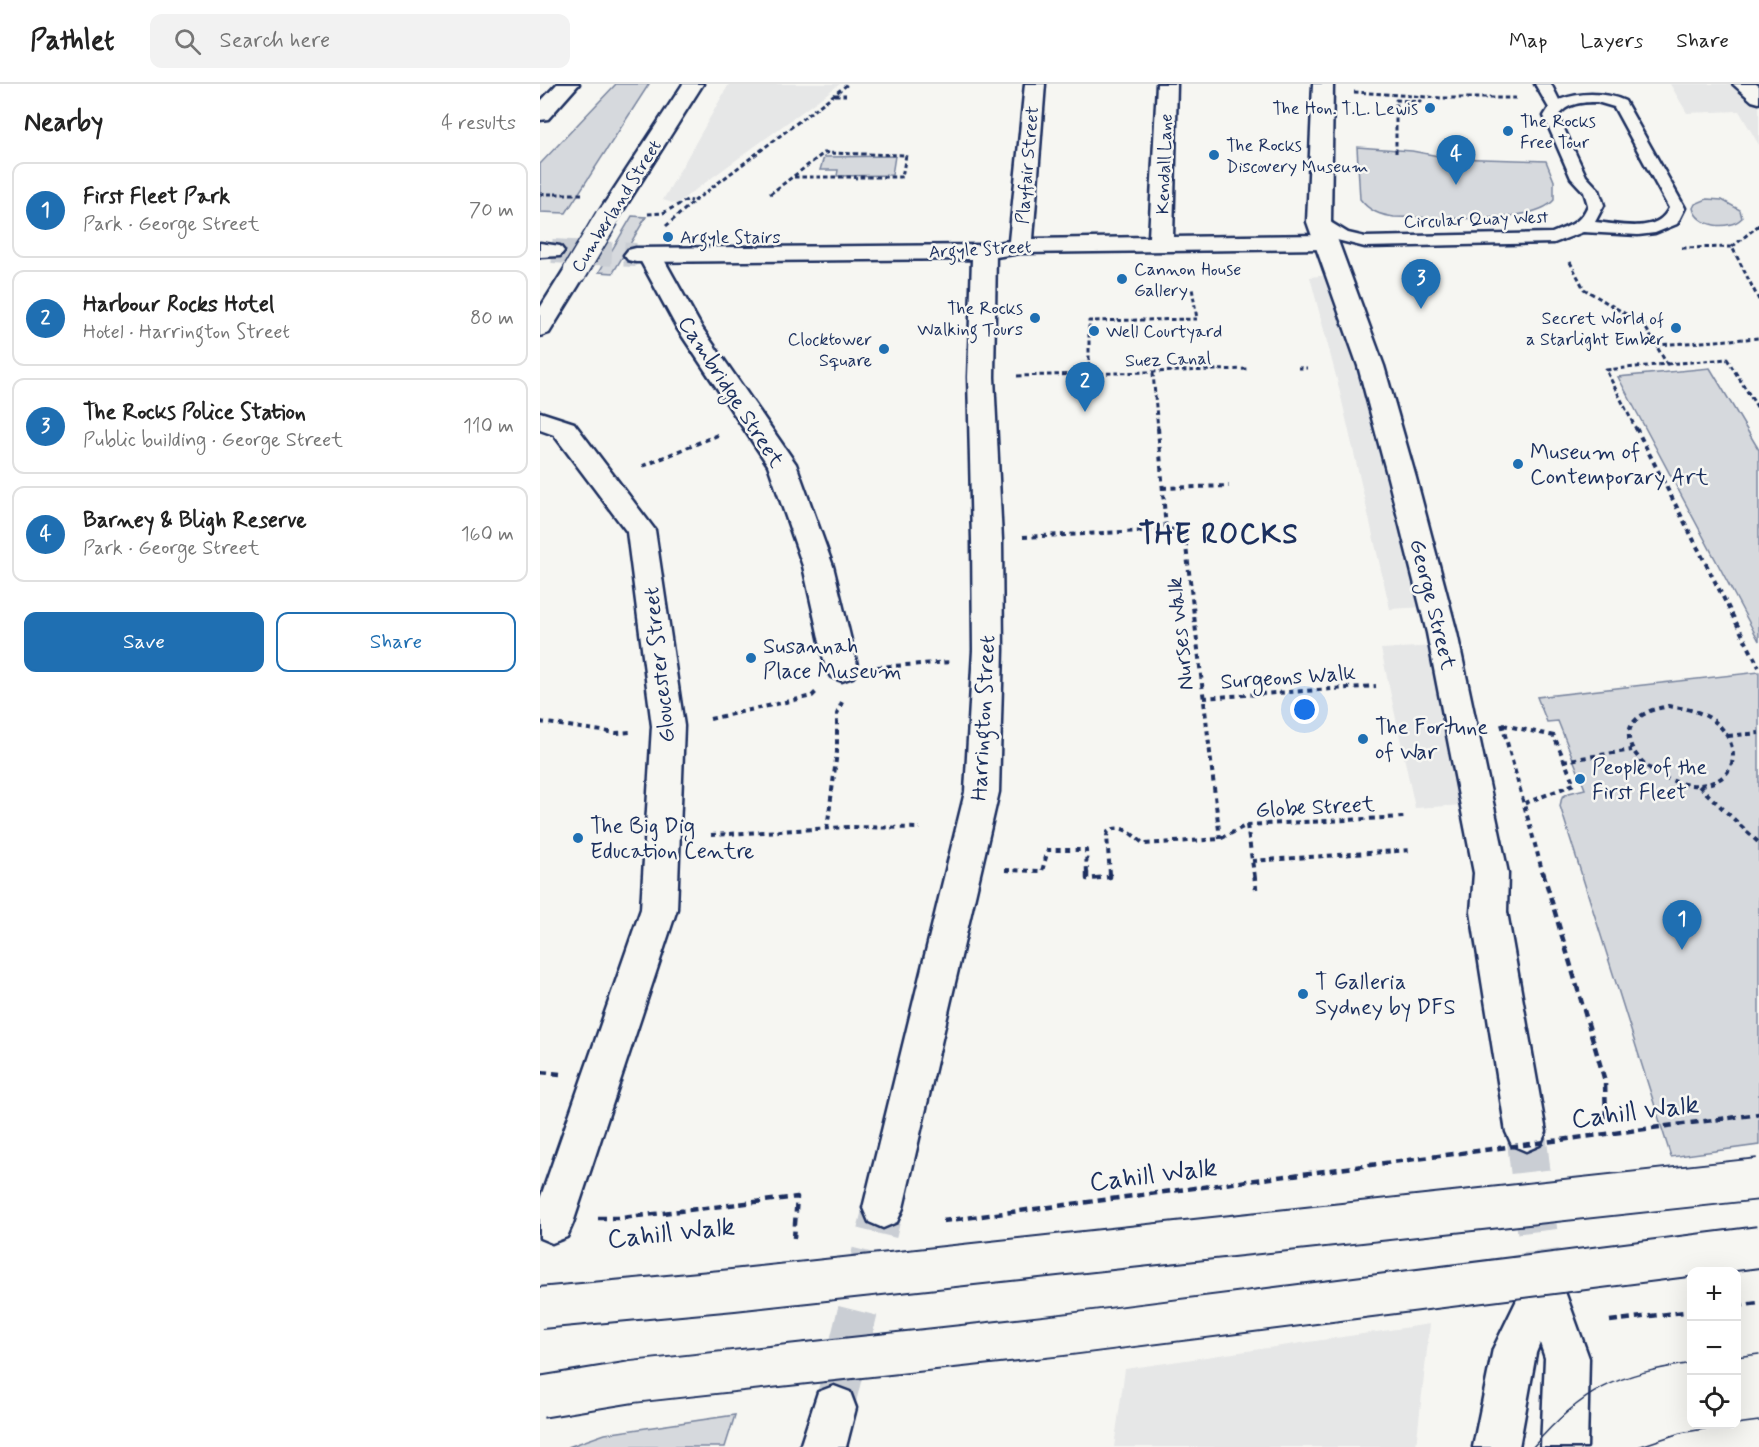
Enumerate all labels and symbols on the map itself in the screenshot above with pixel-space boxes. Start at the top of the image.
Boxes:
place label: The Hon. T.L. Lewis [1272,97,1418,121]
marker: The Hon. T.L. Lewis [1423,101,1437,115]
street label: Playfair Street [1011,105,1045,225]
place label: The Rocks Free Tour [1520,110,1596,155]
street label: Kendall Lane [1151,113,1179,215]
marker: The Rocks Free Tour [1501,124,1515,138]
place label: The Rocks Discovery Museum [1226,134,1369,179]
street label: Cumberland Street [566,135,668,278]
pin: 4 [1436,135,1476,185]
marker: The Rocks Discovery Museum [1207,148,1221,162]
street label: Circular Quay West [1403,205,1549,235]
place label: Argyle Stairs [680,226,781,252]
marker: Argyle Stairs [661,230,675,244]
street label: Argyle Street [928,235,1032,267]
place label: Cannon House Gallery [1134,258,1241,303]
pin: 3 [1402,260,1440,309]
marker: Cannon House Gallery [1115,272,1129,286]
place label: The Rocks Walking Tours [917,297,1023,344]
place label: Secret World of a Starlight Ember [1526,307,1664,352]
street label: Cambridge Street [668,311,790,475]
marker: The Rocks Walking Tours [1028,311,1042,325]
place label: Well Courtyard [1106,320,1222,344]
marker: Secret World of a Starlight Ember [1669,321,1683,335]
marker: Well Courtyard [1087,324,1101,338]
place label: Clocktower Square [787,328,872,373]
marker: Clocktower Square [877,342,891,356]
street label: Suez Canal [1125,347,1211,373]
pin: 2 [1066,362,1104,412]
place label: Museum of Contemporary Art [1530,439,1709,492]
marker: Museum of Contemporary Art [1511,457,1525,471]
district label: THE ROCKS [1139,517,1299,554]
street label: George Street [1399,536,1462,673]
street label: Nurses Walk [1161,576,1201,692]
street label: Gloucester Street [638,586,682,744]
place label: Susannah Place Museum [763,633,902,686]
street label: Harrington Street [966,634,1005,802]
marker: Susannah Place Museum [744,651,758,665]
street label: Surgeons Walk [1220,659,1357,700]
your location [1290,695,1319,724]
place label: The Fortune of War [1375,714,1488,767]
marker: The Fortune of War [1356,732,1370,746]
place label: People of the First Fleet [1592,754,1707,807]
marker: People of the First Fleet [1573,772,1587,786]
street label: Globe Street [1255,791,1376,825]
place label: The Big Dig Education Centre [590,813,754,866]
marker: The Big Dig Education Centre [571,831,585,845]
pin: 1 [1662,900,1702,950]
place label: T Galleria Sydney by DFS [1315,969,1456,1022]
marker: T Galleria Sydney by DFS [1296,987,1310,1001]
street label: Cahill Walk [1569,1087,1701,1138]
street label: Cahill Walk [1087,1150,1219,1201]
street label: Cahill Walk [606,1209,737,1258]

